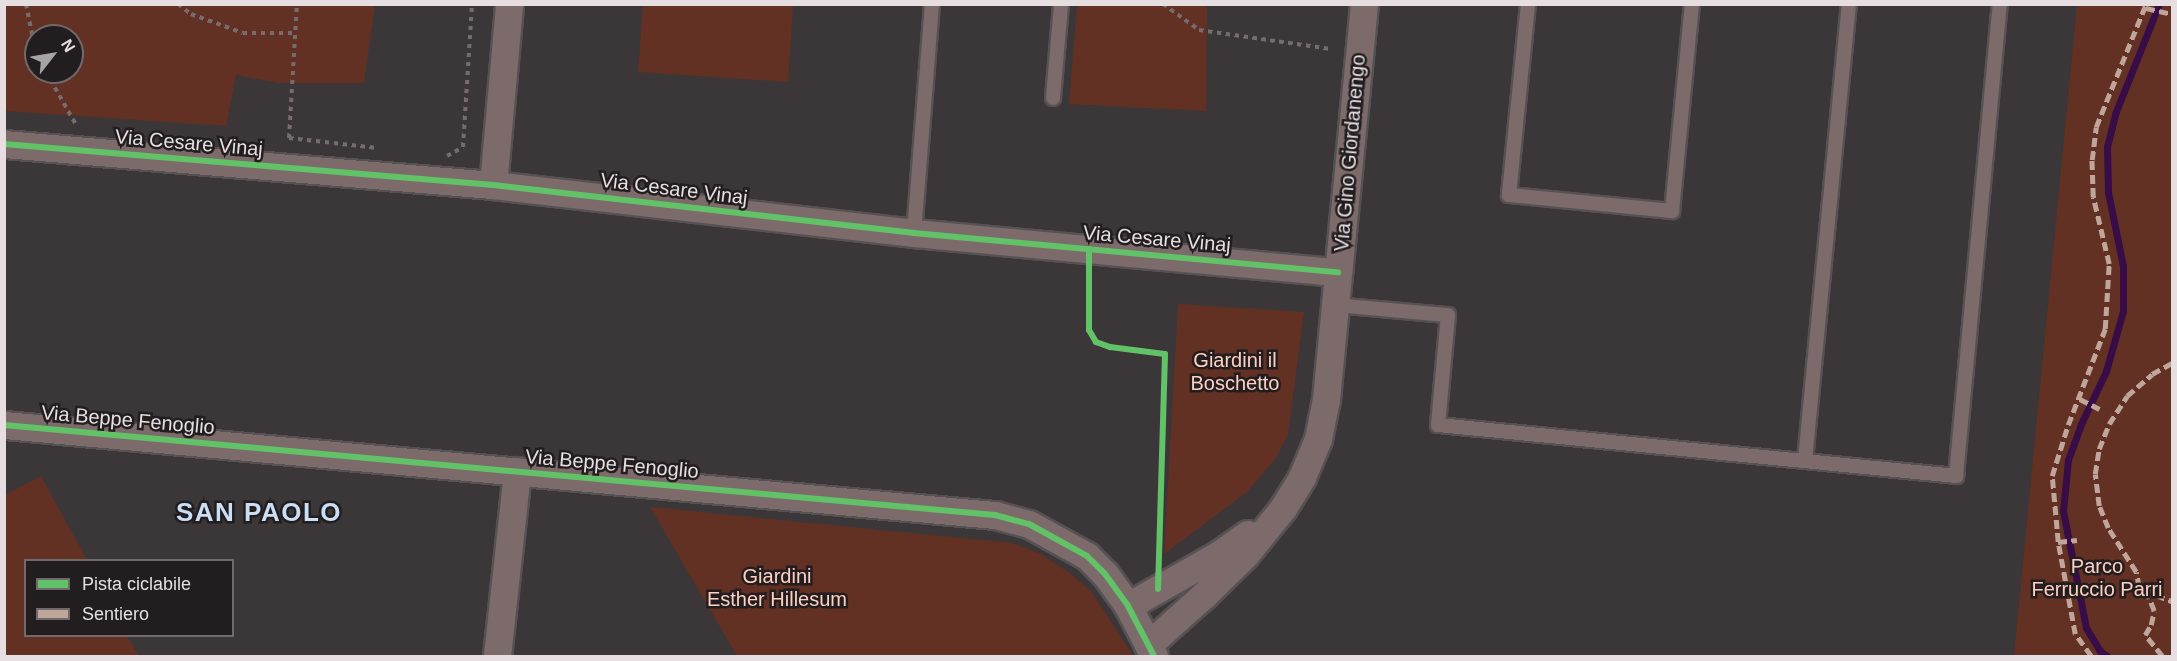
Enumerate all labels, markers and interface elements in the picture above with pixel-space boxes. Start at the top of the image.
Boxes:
north arrow [24,24,84,84]
text: N [58,36,78,55]
street label: Via Gino Giordanengo [1329,54,1371,252]
street label: Via Cesare Vinaj [114,125,264,161]
street label: Via Cesare Vinaj [599,168,749,210]
street label: Via Cesare Vinaj [1082,221,1232,257]
park label: Giardini il Boschetto [1191,348,1279,395]
street label: Via Beppe Fenoglio [40,400,216,440]
street label: Via Beppe Fenoglio [524,444,700,484]
district label: SAN PAOLO [176,497,342,529]
park label: Parco Ferruccio Parri [2031,555,2163,602]
legend [24,559,234,637]
park label: Giardini Esther Hillesum [707,565,847,612]
text: Pista ciclabile [82,574,191,594]
text: Sentiero [82,604,149,624]

